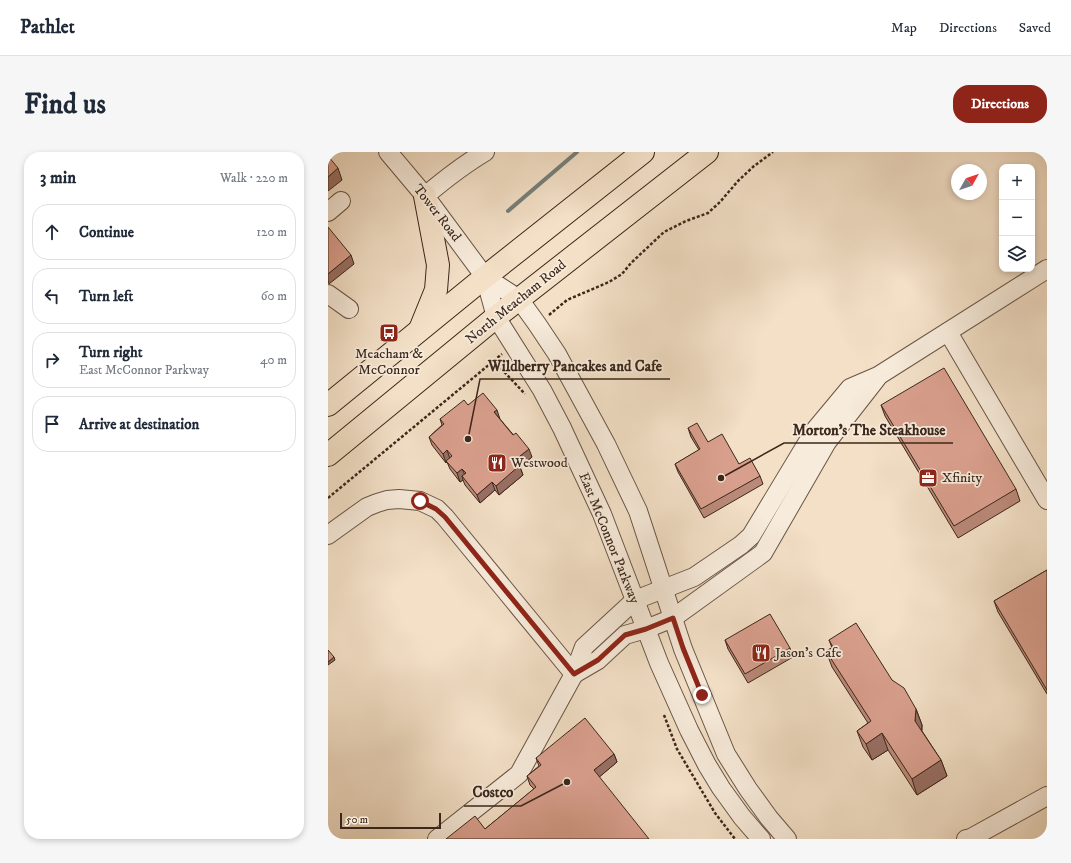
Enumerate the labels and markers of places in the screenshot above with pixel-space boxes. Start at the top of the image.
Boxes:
bus stop icon: Meacham & McConnor [378,322,400,344]
place label: Meacham & McConnor [355,345,423,379]
callout: Wildberry Pancakes and Cafe [480,352,670,379]
callout: Morton's The Steakhouse [784,416,953,443]
restaurant icon: Westwood [486,452,508,474]
place label: Westwood [510,454,568,472]
office icon: Xfinity [917,467,939,489]
place label: Xfinity [942,469,982,487]
restaurant icon: Jason's Cafe [750,642,772,664]
place label: Jason's Cafe [773,644,842,662]
callout: Costco [464,779,521,806]

